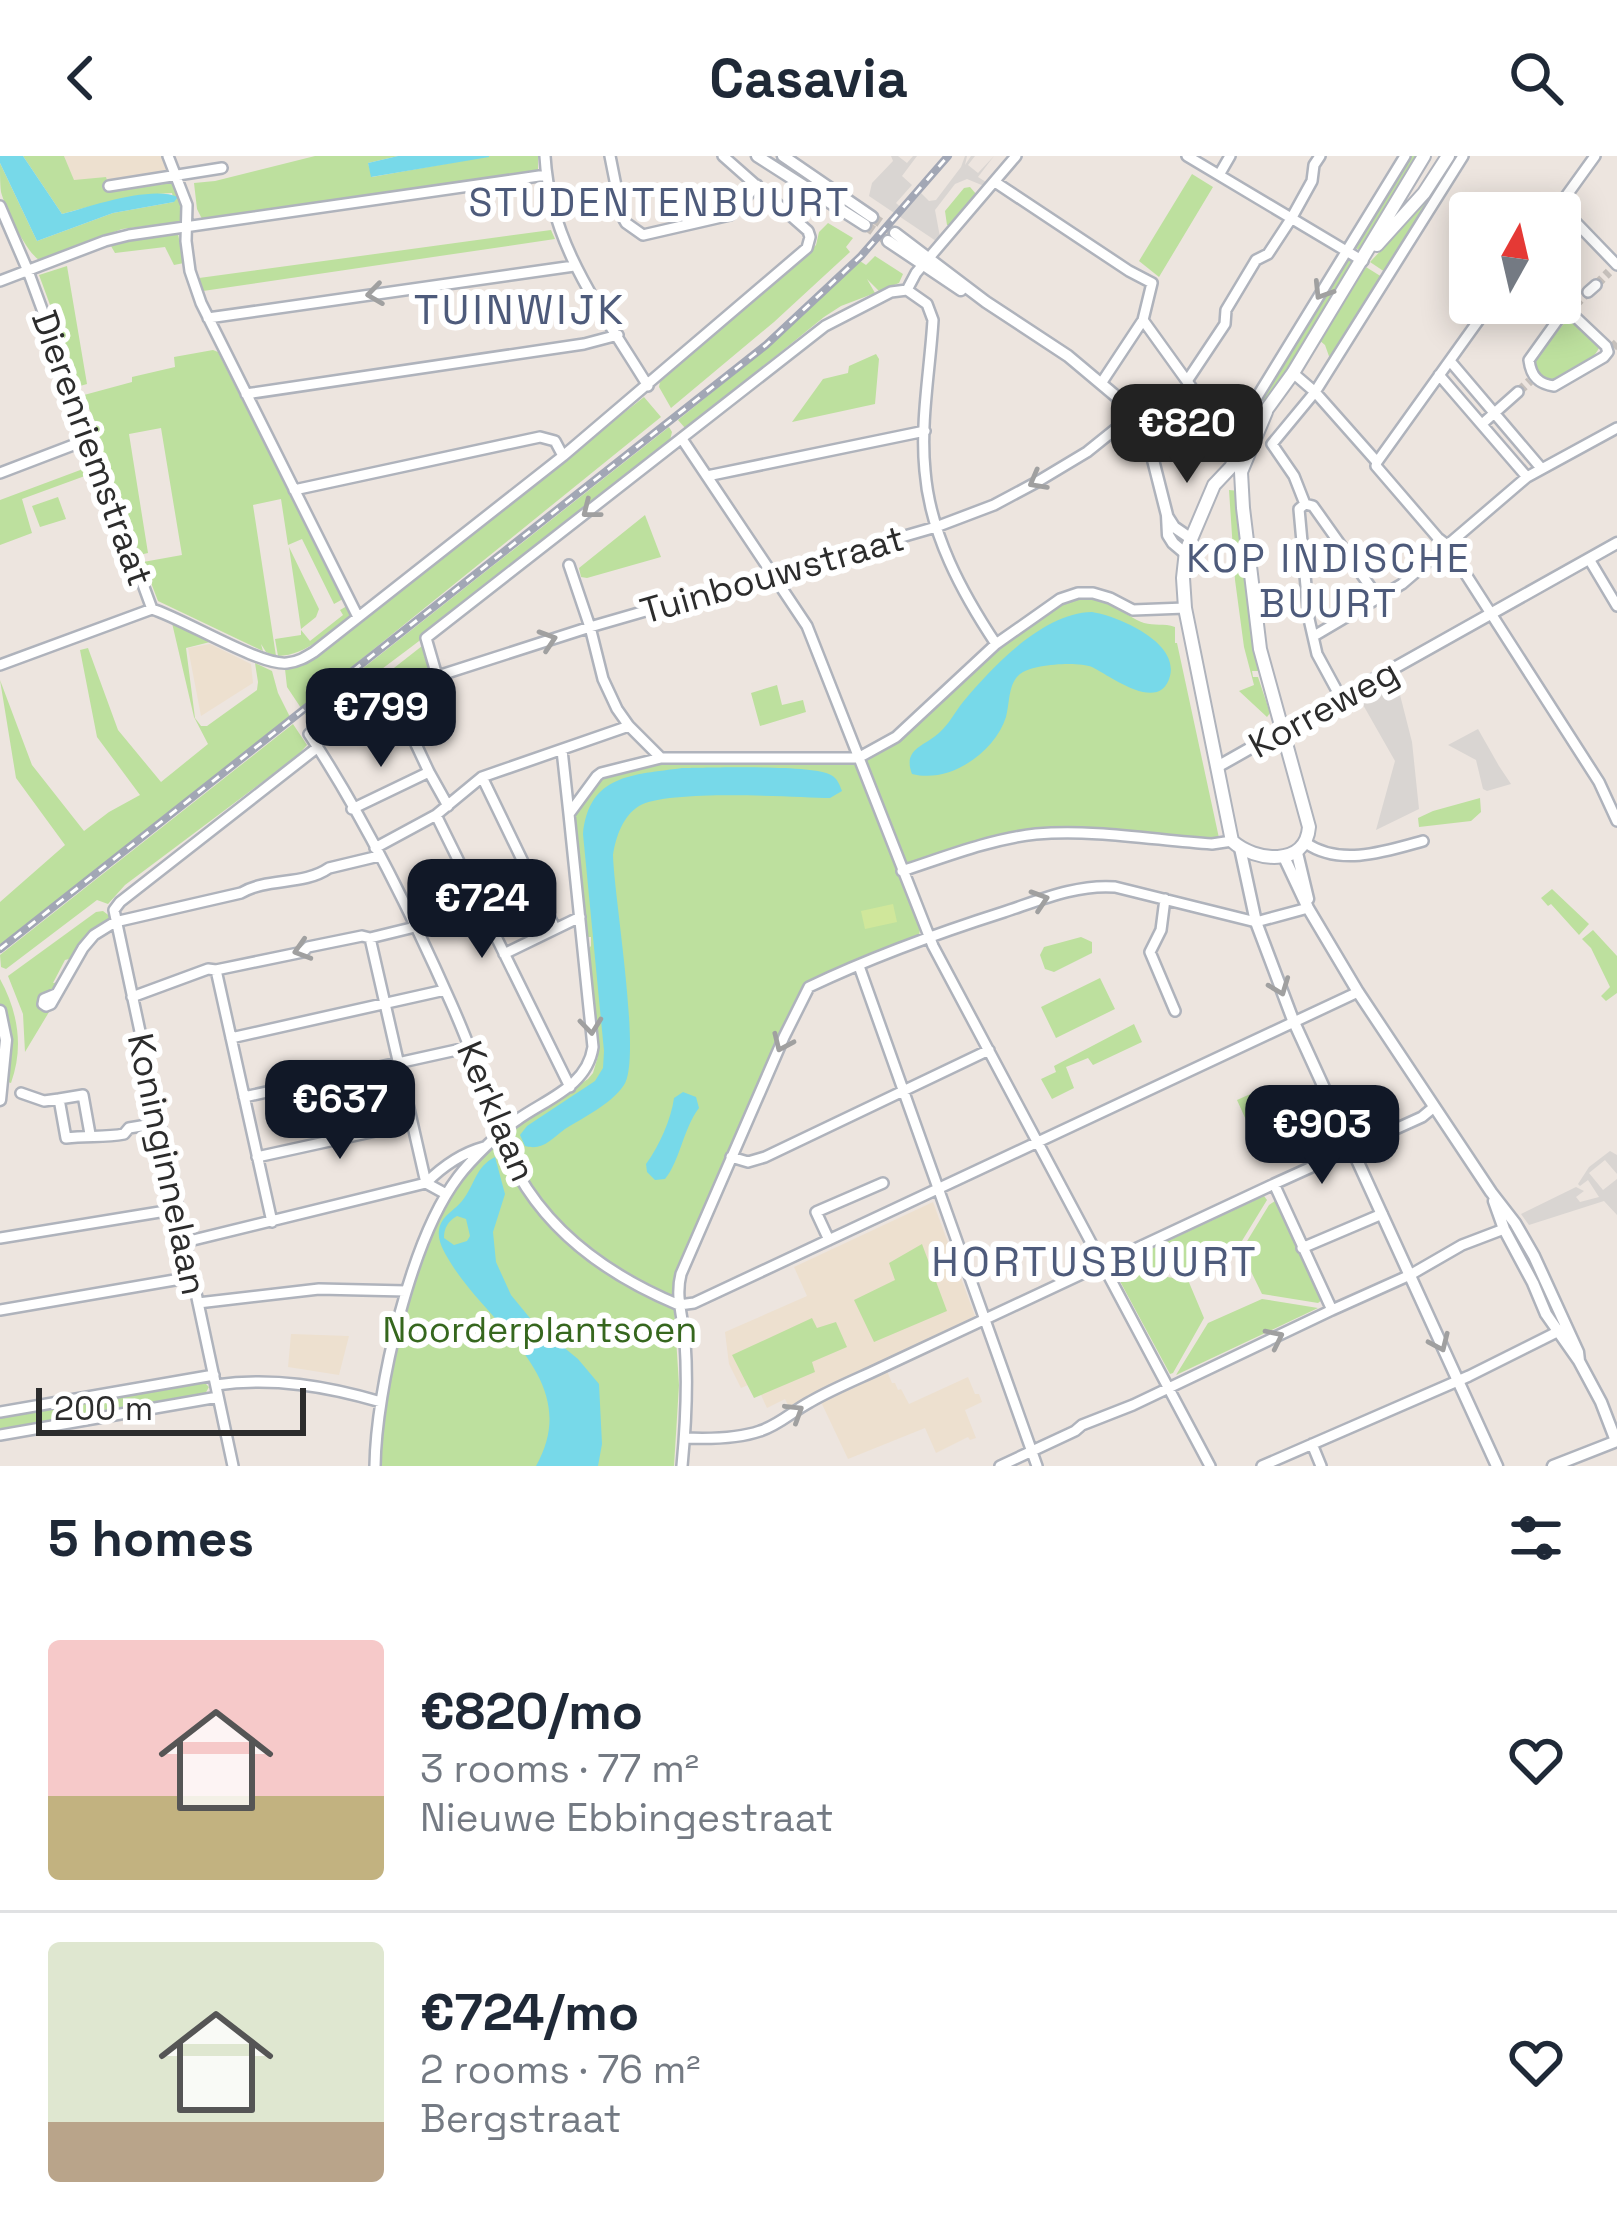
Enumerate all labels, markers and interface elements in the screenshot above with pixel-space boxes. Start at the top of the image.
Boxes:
text: Casavia [709,44,908,113]
icon: back [48,45,114,111]
icon: search [1503,45,1569,111]
district label: STUDENTENBUURT [468,178,852,227]
north arrow [1449,192,1581,324]
map controls [1449,192,1581,324]
one-way arrow [1314,278,1336,300]
one-way arrow [365,280,385,306]
district label: TUINWIJK [414,283,626,336]
street label: Dierenriemstraat [21,304,163,592]
pin: €820 [1116,384,1258,486]
text: €820 [1138,398,1236,447]
one-way arrow [1029,467,1050,490]
one-way arrow [581,496,603,517]
street label: Tuinbouwstraat [635,515,910,635]
district label: KOP INDISCHE BUURT [1186,534,1472,628]
one-way arrow [537,629,558,654]
street label: Korreweg [1241,649,1406,769]
pin: €799 [310,668,452,770]
text: €799 [333,682,429,731]
pin: €724 [411,859,553,961]
text: €724 [434,873,530,922]
one-way arrow [1029,890,1050,915]
one-way arrow [292,936,313,961]
one-way arrow [1266,976,1291,997]
one-way arrow [578,1017,603,1036]
street label: Koninginnelaan [117,1029,217,1299]
one-way arrow [772,1031,796,1052]
street label: Kerklaan [446,1034,546,1188]
pin: €637 [269,1060,411,1162]
text: €637 [292,1074,388,1123]
pin: €903 [1251,1085,1393,1187]
text: €903 [1272,1099,1372,1148]
district label: HORTUSBUURT [931,1235,1259,1288]
park label: Noorderplantsoen [383,1307,697,1353]
one-way arrow [1263,1329,1284,1352]
one-way arrow [1426,1331,1450,1352]
scale bar [36,1382,306,1435]
text: 200 m [54,1388,153,1430]
one-way arrow [781,1404,803,1426]
icon: filters [1503,1505,1569,1571]
text: 5 homes [48,1506,254,1571]
text: €820/mo [420,1679,643,1744]
icon: home [144,1688,288,1832]
icon: heart [1503,1727,1569,1793]
text: 3 rooms · 77 m² [420,1744,699,1793]
text: Nieuwe Ebbingestraat [420,1793,834,1842]
text: €724/mo [420,1980,639,2045]
icon: home [144,1990,288,2134]
icon: heart [1503,2029,1569,2095]
text: 2 rooms · 76 m² [420,2045,701,2094]
text: Bergstraat [420,2094,622,2143]

